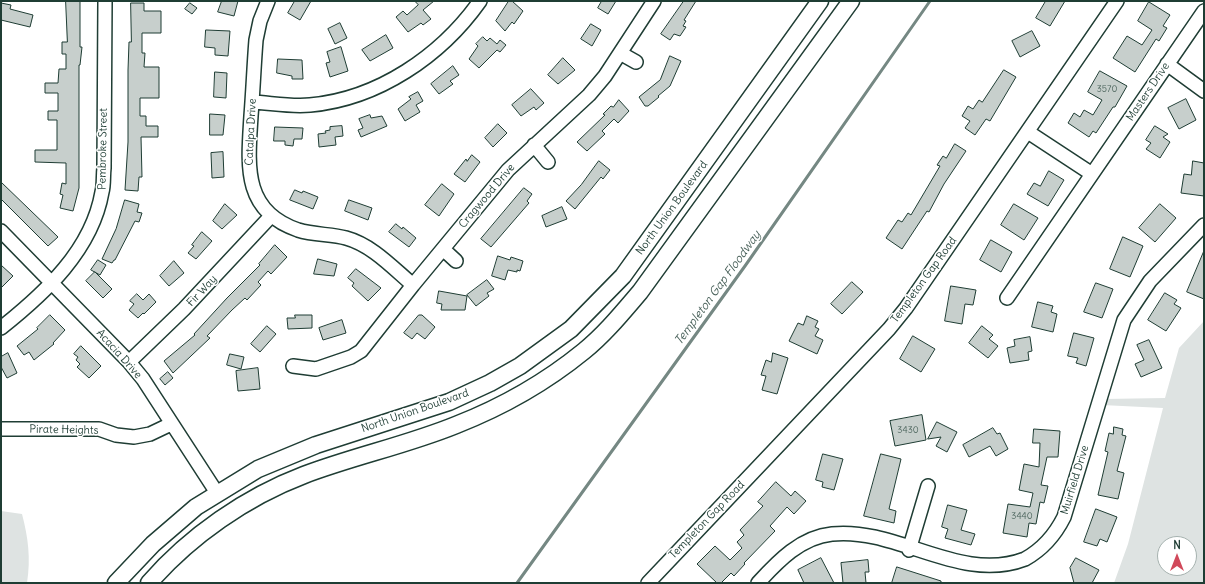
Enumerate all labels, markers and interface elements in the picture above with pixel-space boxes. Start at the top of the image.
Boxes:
street label: Masters Drive [1124,60,1172,124]
house number: 3570 [1097,84,1117,94]
street label: Catalpa Drive [243,98,259,166]
street label: Pembroke Street [96,108,110,190]
street label: North Union Boulevard [633,158,711,258]
street label: Cragwood Drive [456,161,518,231]
water label: Templeton Gap Floodway [672,228,764,348]
street label: Templeton Gap Road [888,234,960,326]
street label: Fir Way [184,273,220,309]
street label: Acacia Drive [93,327,145,381]
street label: North Union Boulevard [359,386,471,436]
street label: Pirate Heights [29,423,99,437]
house number: 3430 [897,425,919,435]
street label: Muirfield Drive [1058,444,1092,516]
street label: Templeton Gap Road [666,478,748,562]
house number: 3440 [1011,511,1033,521]
north arrow [1157,536,1197,576]
text: N [1173,538,1181,552]

